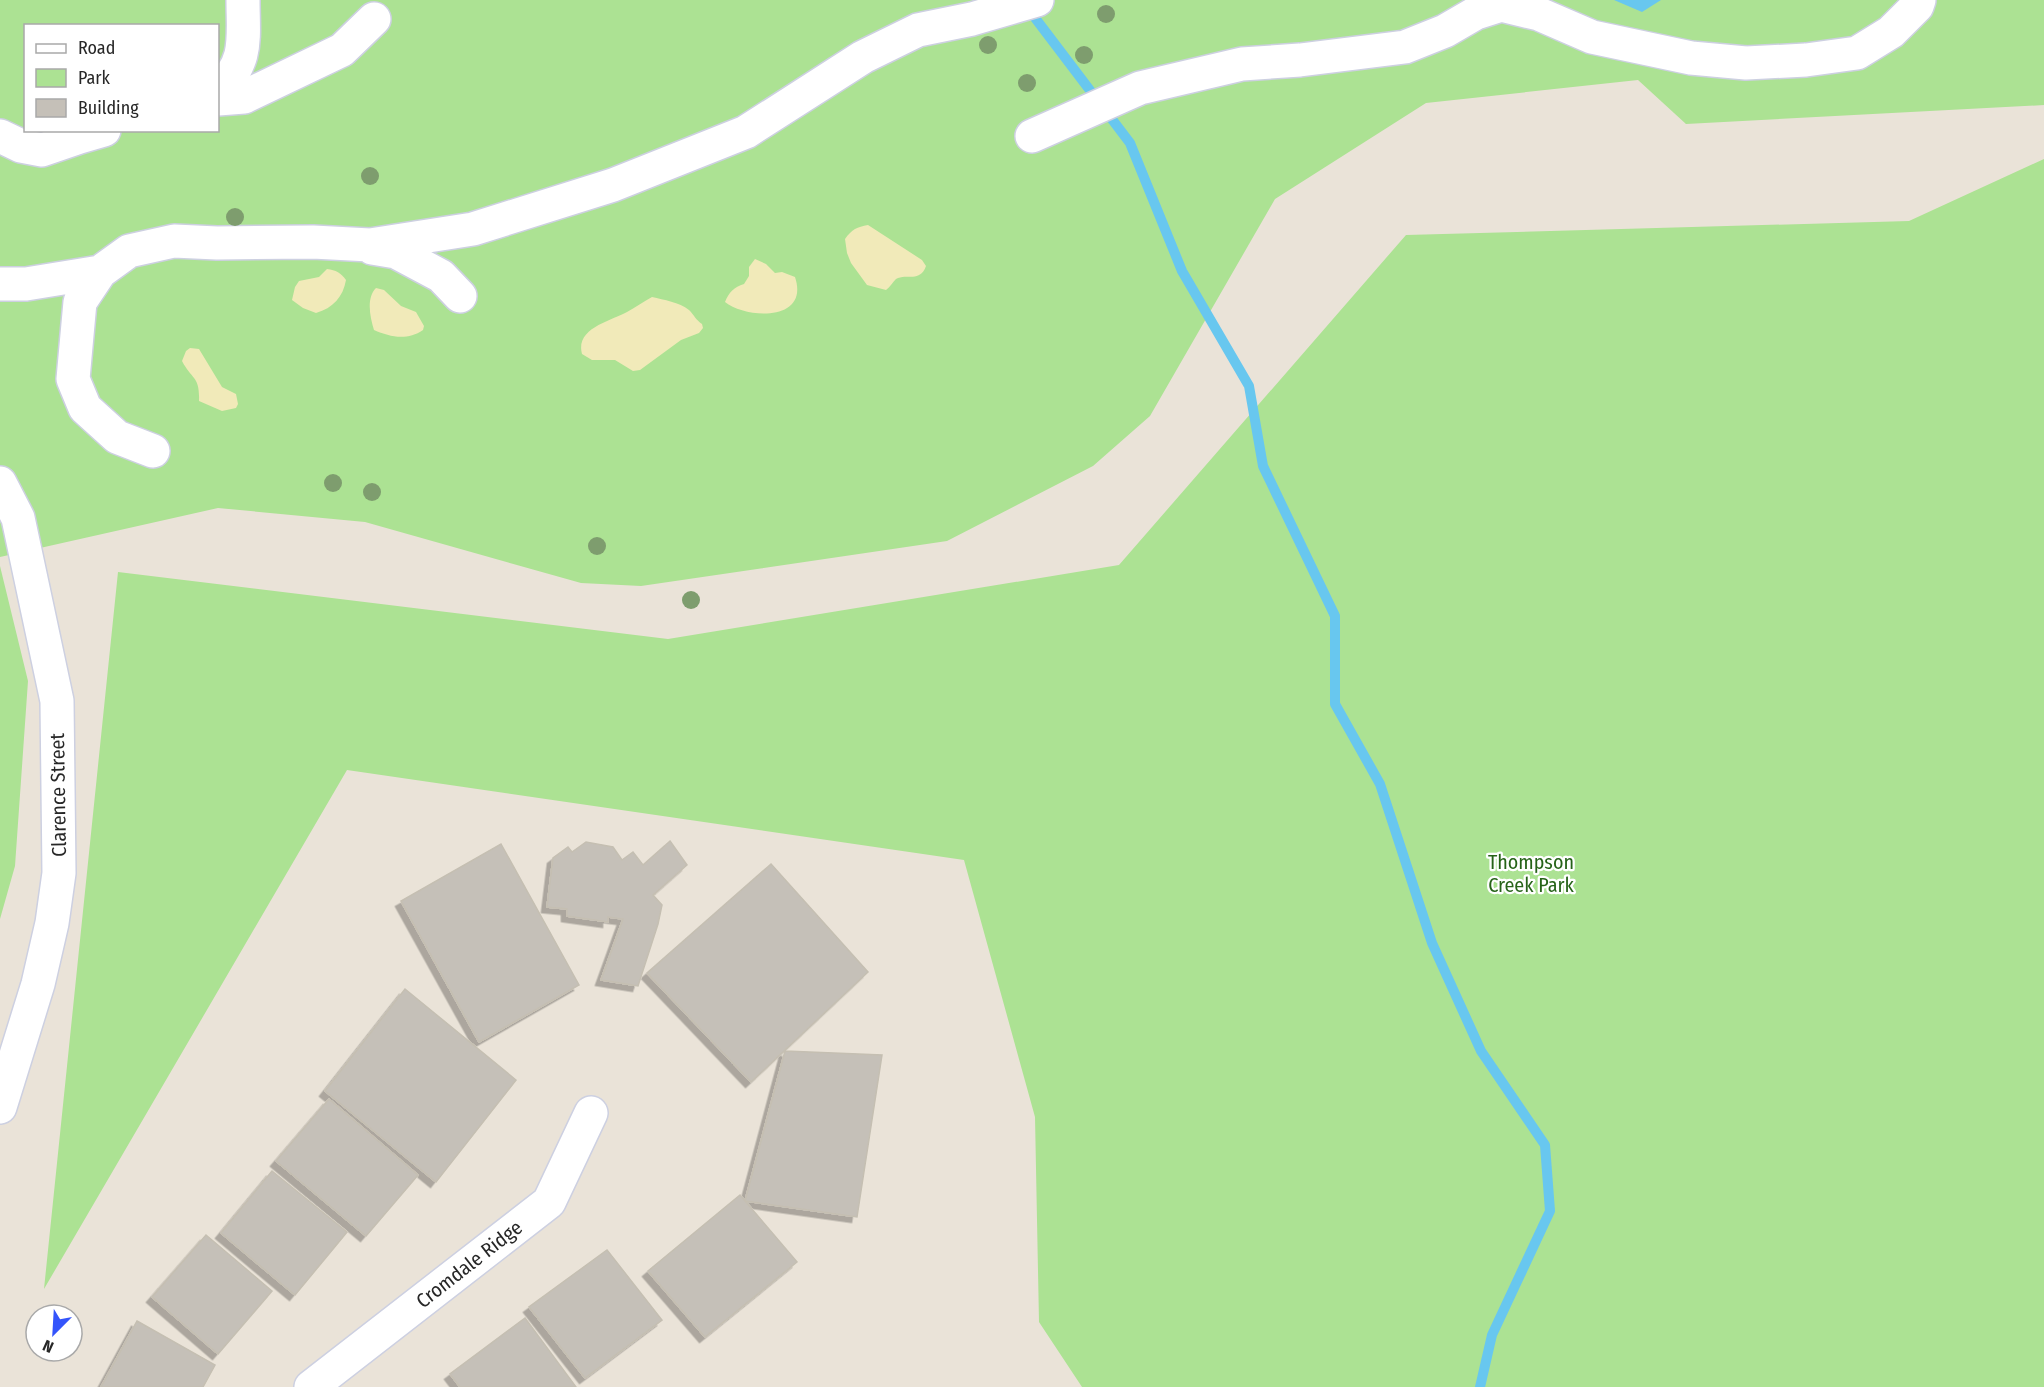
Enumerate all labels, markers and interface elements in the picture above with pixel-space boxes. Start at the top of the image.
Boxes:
legend [24,24,219,132]
text: Road [78,37,115,59]
text: Park [78,67,111,89]
text: Building [78,97,139,119]
street label: Clarence Street [45,732,71,857]
park label: Thompson Creek Park [1488,850,1574,897]
street label: Cromdale Ridge [411,1215,527,1313]
north arrow [24,1303,84,1363]
text: N [40,1336,56,1357]

